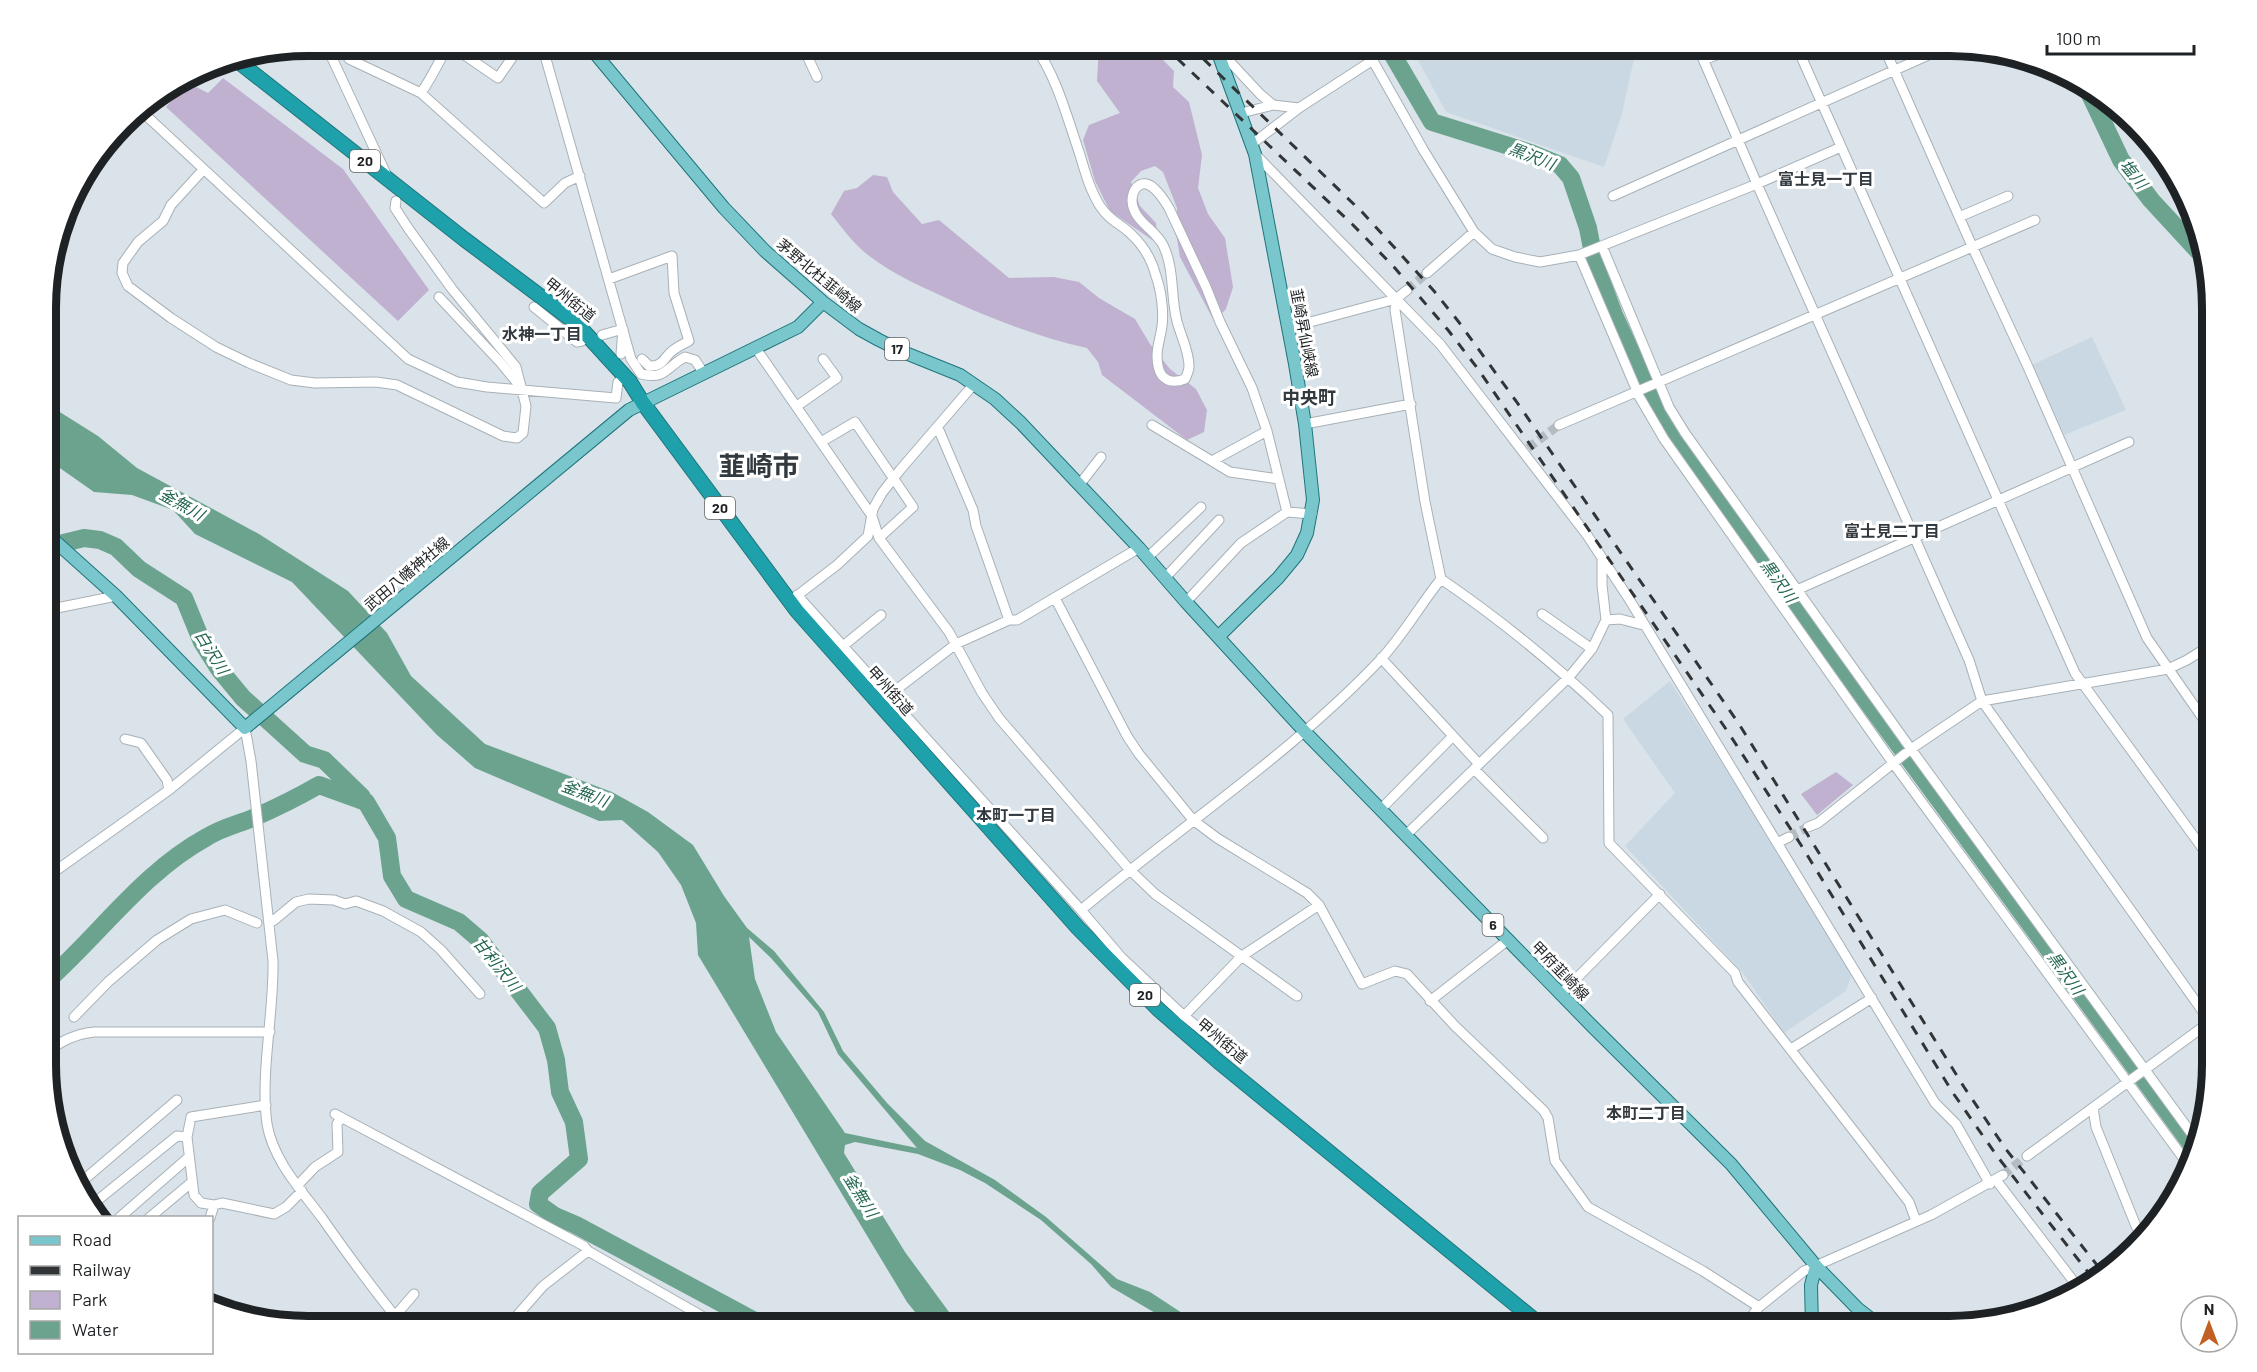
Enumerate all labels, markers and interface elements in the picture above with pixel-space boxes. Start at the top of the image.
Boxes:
scale bar [2047,18,2194,56]
text: 100 m [2056,27,2101,49]
water label: 黒沢川 [1506,138,1560,174]
road number: 20 [350,150,380,172]
water label: 塩川 [2117,155,2153,194]
district label: 富士見一丁目 [1778,169,1874,188]
street label: 茅野北杜韮崎線 [774,235,866,316]
street label: 甲州街道 [542,273,600,325]
street label: 韮崎昇仙峡線 [1288,287,1322,379]
district label: 水神一丁目 [502,324,582,343]
road number: 17 [885,338,909,360]
district label: 中央町 [1282,386,1336,408]
district label: 韮崎市 [719,449,800,481]
water label: 釜無川 [157,484,210,524]
road number: 20 [705,497,735,519]
district label: 富士見二丁目 [1844,521,1940,540]
street label: 武田八幡神社線 [360,533,452,614]
water label: 黒沢川 [1758,556,1802,607]
water label: 白沢川 [192,626,234,679]
street label: 甲州街道 [864,662,918,719]
water label: 釜無川 [559,775,613,811]
district label: 本町一丁目 [976,805,1056,824]
road number: 6 [1482,914,1504,936]
water label: 甘利沢川 [470,933,526,996]
street label: 甲府韮崎線 [1528,937,1593,1004]
water label: 黒沢川 [2045,948,2089,999]
road number: 20 [1130,984,1160,1006]
street label: 甲州街道 [1194,1014,1251,1066]
district label: 本町二丁目 [1606,1103,1686,1122]
water label: 釜無川 [841,1169,883,1222]
legend [18,1216,213,1354]
text: Road [72,1228,112,1250]
text: Railway [72,1258,131,1280]
text: Park [72,1288,107,1310]
north arrow [2179,1294,2239,1354]
text: N [2204,1299,2214,1318]
text: Water [72,1318,119,1340]

